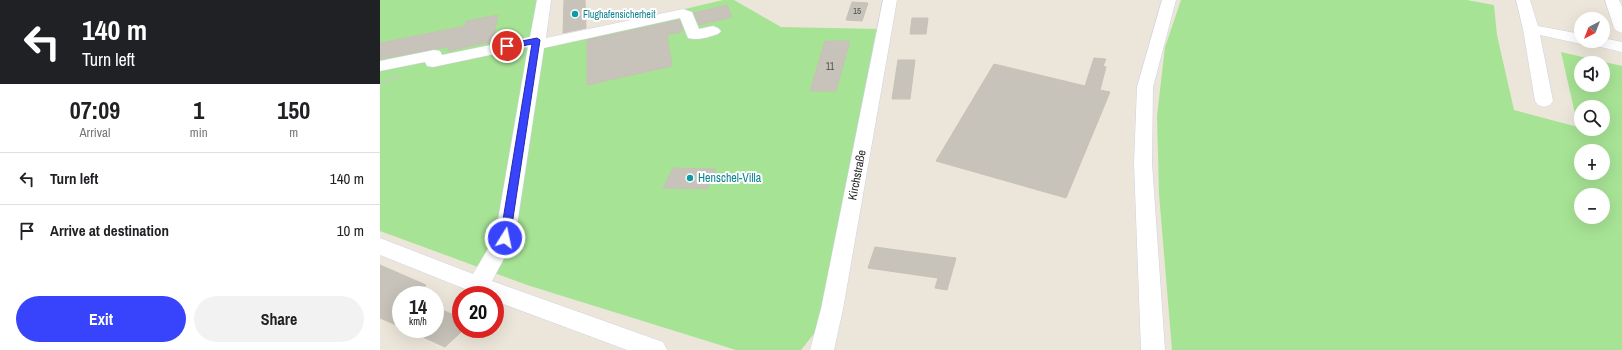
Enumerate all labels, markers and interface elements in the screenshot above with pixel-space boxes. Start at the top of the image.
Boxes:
house number: 15 [853,5,861,17]
place label: Flughafensicherheit [583,8,656,21]
marker: Flughafensicherheit [570,9,580,19]
text: 140 m [82,11,147,49]
north arrow [1574,12,1610,48]
map controls [1574,12,1610,224]
icon: left [16,16,68,68]
pin [490,29,524,63]
icon: arrive [496,35,518,57]
text: Turn left [82,47,135,72]
button: sound [1574,56,1610,92]
house number: 11 [826,60,835,73]
text: 07:09 [70,94,120,126]
text: 1 [193,94,204,126]
text: 150 [277,94,310,126]
button: search [1574,100,1610,136]
text: Arrival [80,124,110,141]
text: min [190,124,208,141]
text: m [289,124,298,141]
button: + [1574,144,1610,180]
street label: Kirchstraße [844,149,870,201]
icon: left [16,168,38,190]
text: Turn left [50,168,98,189]
text: 140 m [330,168,364,189]
place label: Henschel-Villa [698,170,762,186]
marker: Henschel-Villa [685,173,695,183]
button: − [1574,188,1610,224]
position arrow [484,217,526,259]
icon: arrive [16,220,38,242]
text: Arrive at destination [50,220,169,241]
text: 10 m [337,220,364,241]
speed limit sign: 20 [452,286,504,338]
text: 14 [409,293,427,320]
button: Exit [16,296,186,342]
button: Share [194,296,364,342]
text: km/h [409,315,427,328]

